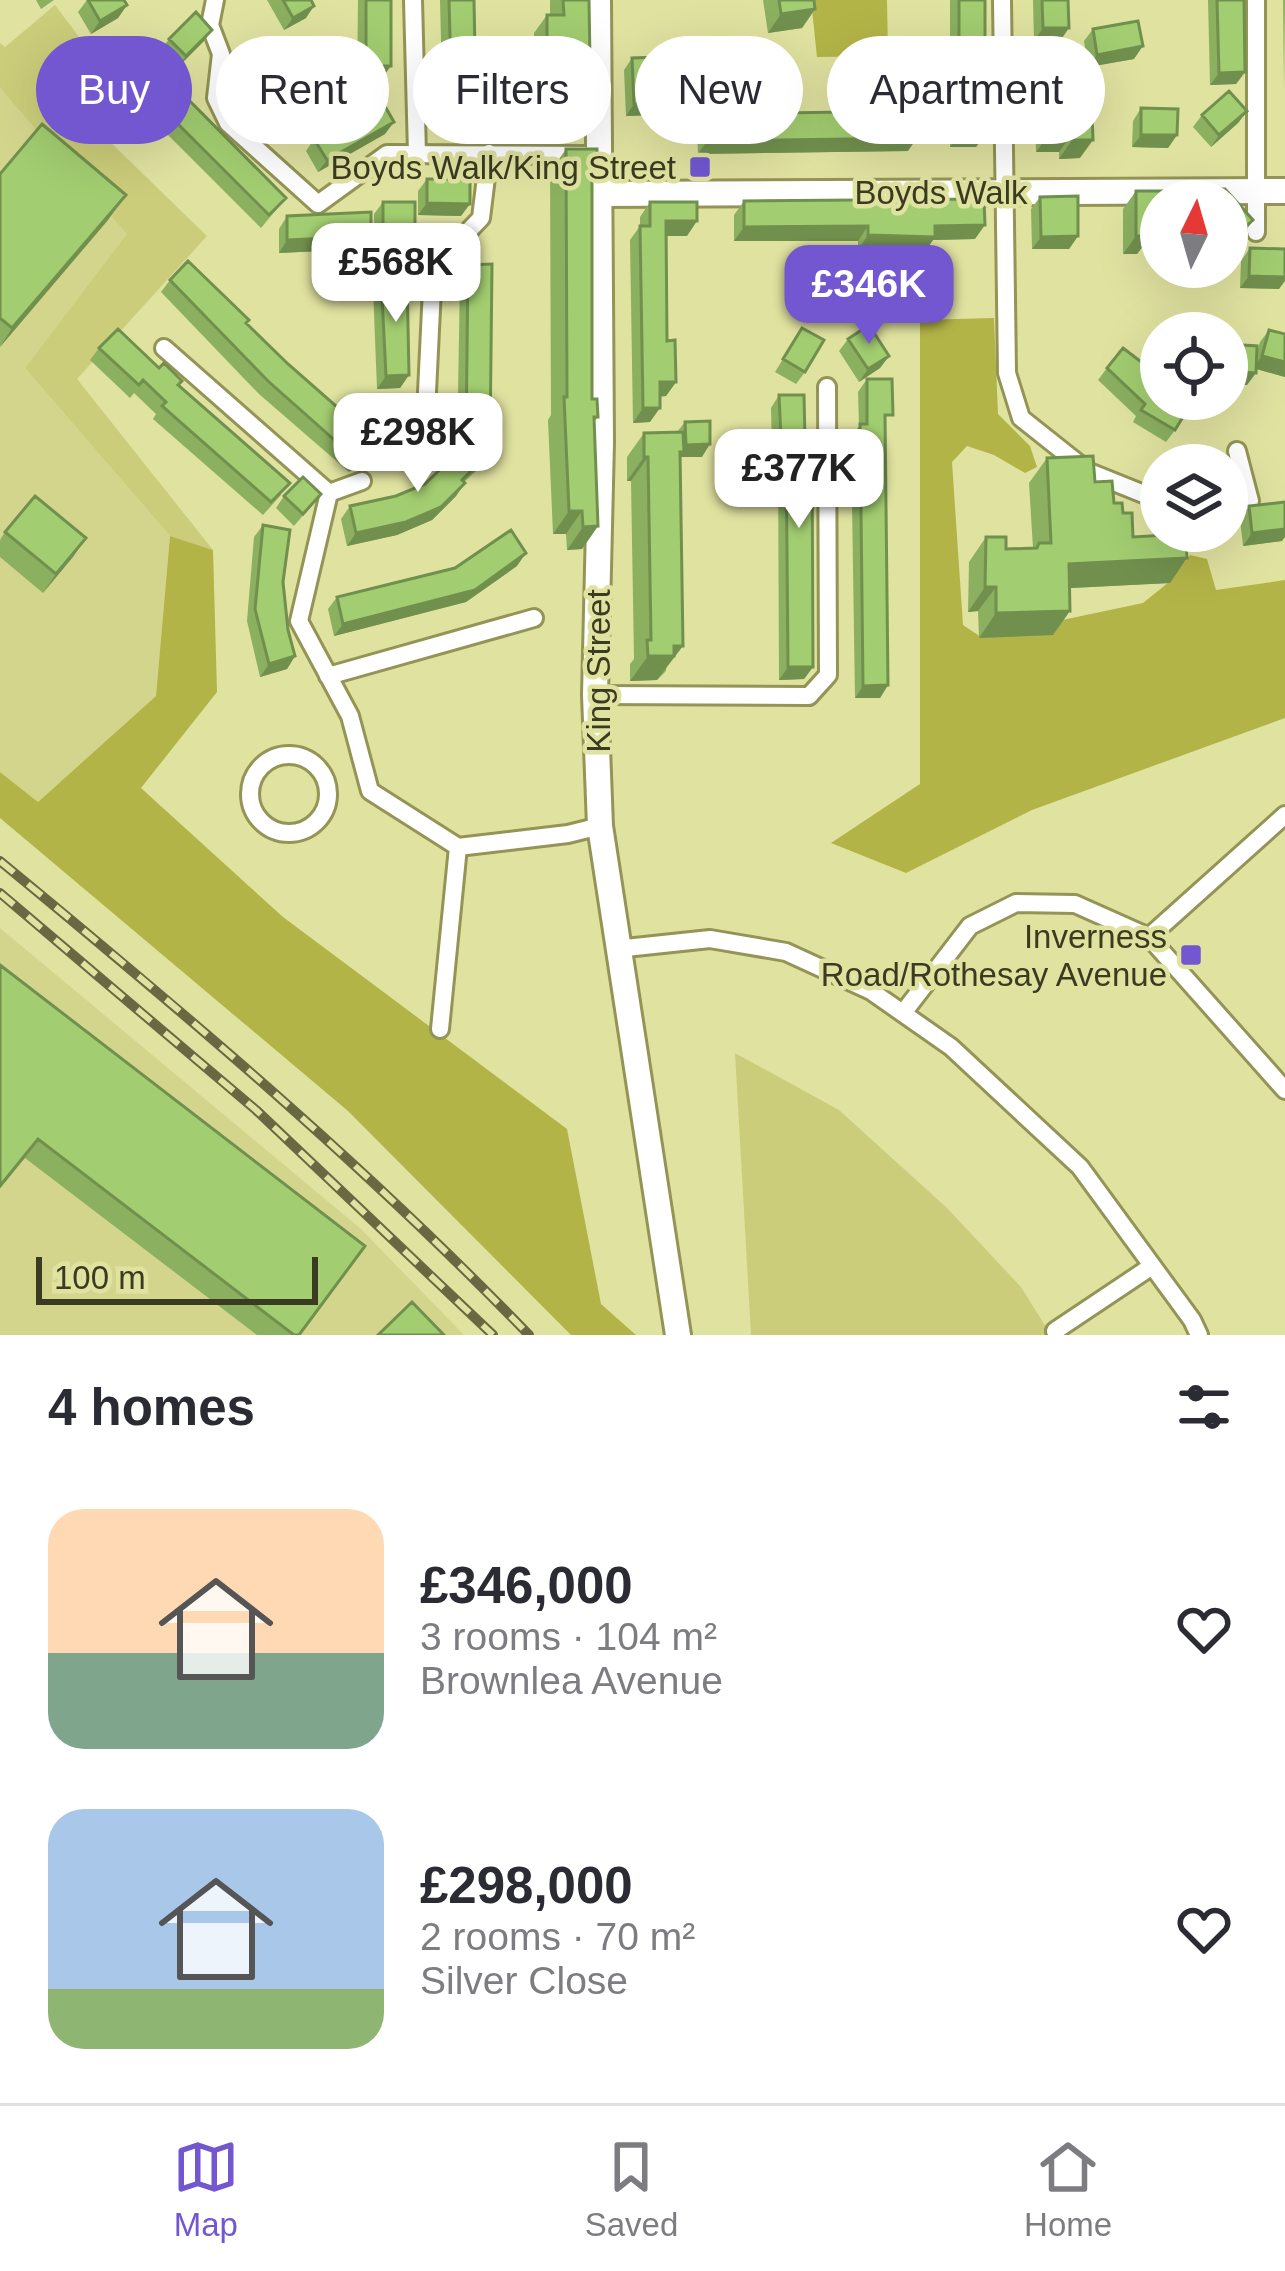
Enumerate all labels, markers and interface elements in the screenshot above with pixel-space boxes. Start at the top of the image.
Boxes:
chip: Buy [36,36,192,144]
chip: Rent [216,36,389,144]
chip: Filters [413,36,611,144]
chip: New [635,36,803,144]
chip: Apartment [827,36,1105,144]
place label: Boyds Walk/King Street [331,149,676,186]
marker: Boyds Walk/King Street [687,154,713,180]
street label: Boyds Walk [855,174,1028,211]
north arrow [1140,180,1248,288]
map controls [1140,180,1248,552]
pin: £568K [312,223,480,325]
text: £568K [339,240,453,283]
pin: £346K [785,245,953,347]
text: £346K [812,262,926,305]
button: locate [1140,312,1248,420]
pin: £298K [334,393,502,495]
text: £298K [361,410,475,453]
pin: £377K [715,429,883,531]
button: layers [1140,444,1248,552]
text: £377K [742,446,856,489]
street label: King Street [580,589,617,753]
place label: Inverness Road/Rothesay Avenue [821,918,1167,993]
marker: Inverness Road/Rothesay Avenue [1178,942,1204,968]
scale bar [36,1251,318,1304]
text: 100 m [54,1259,146,1296]
icon: filters [1171,1374,1237,1440]
text: 4 homes [48,1379,255,1436]
icon: home [144,1557,288,1701]
text: £346,000 [420,1557,633,1614]
icon: heart [1171,1596,1237,1662]
text: 3 rooms · 104 m² [420,1615,717,1658]
text: Brownlea Avenue [420,1659,723,1702]
icon: home [144,1857,288,2001]
text: £298,000 [420,1857,633,1914]
icon: heart [1171,1896,1237,1962]
text: 2 rooms · 70 m² [420,1915,695,1958]
text: Silver Close [420,1959,628,2002]
tab: Map [173,2134,239,2244]
tab: Saved [585,2134,678,2244]
tab: Home [1024,2134,1112,2244]

